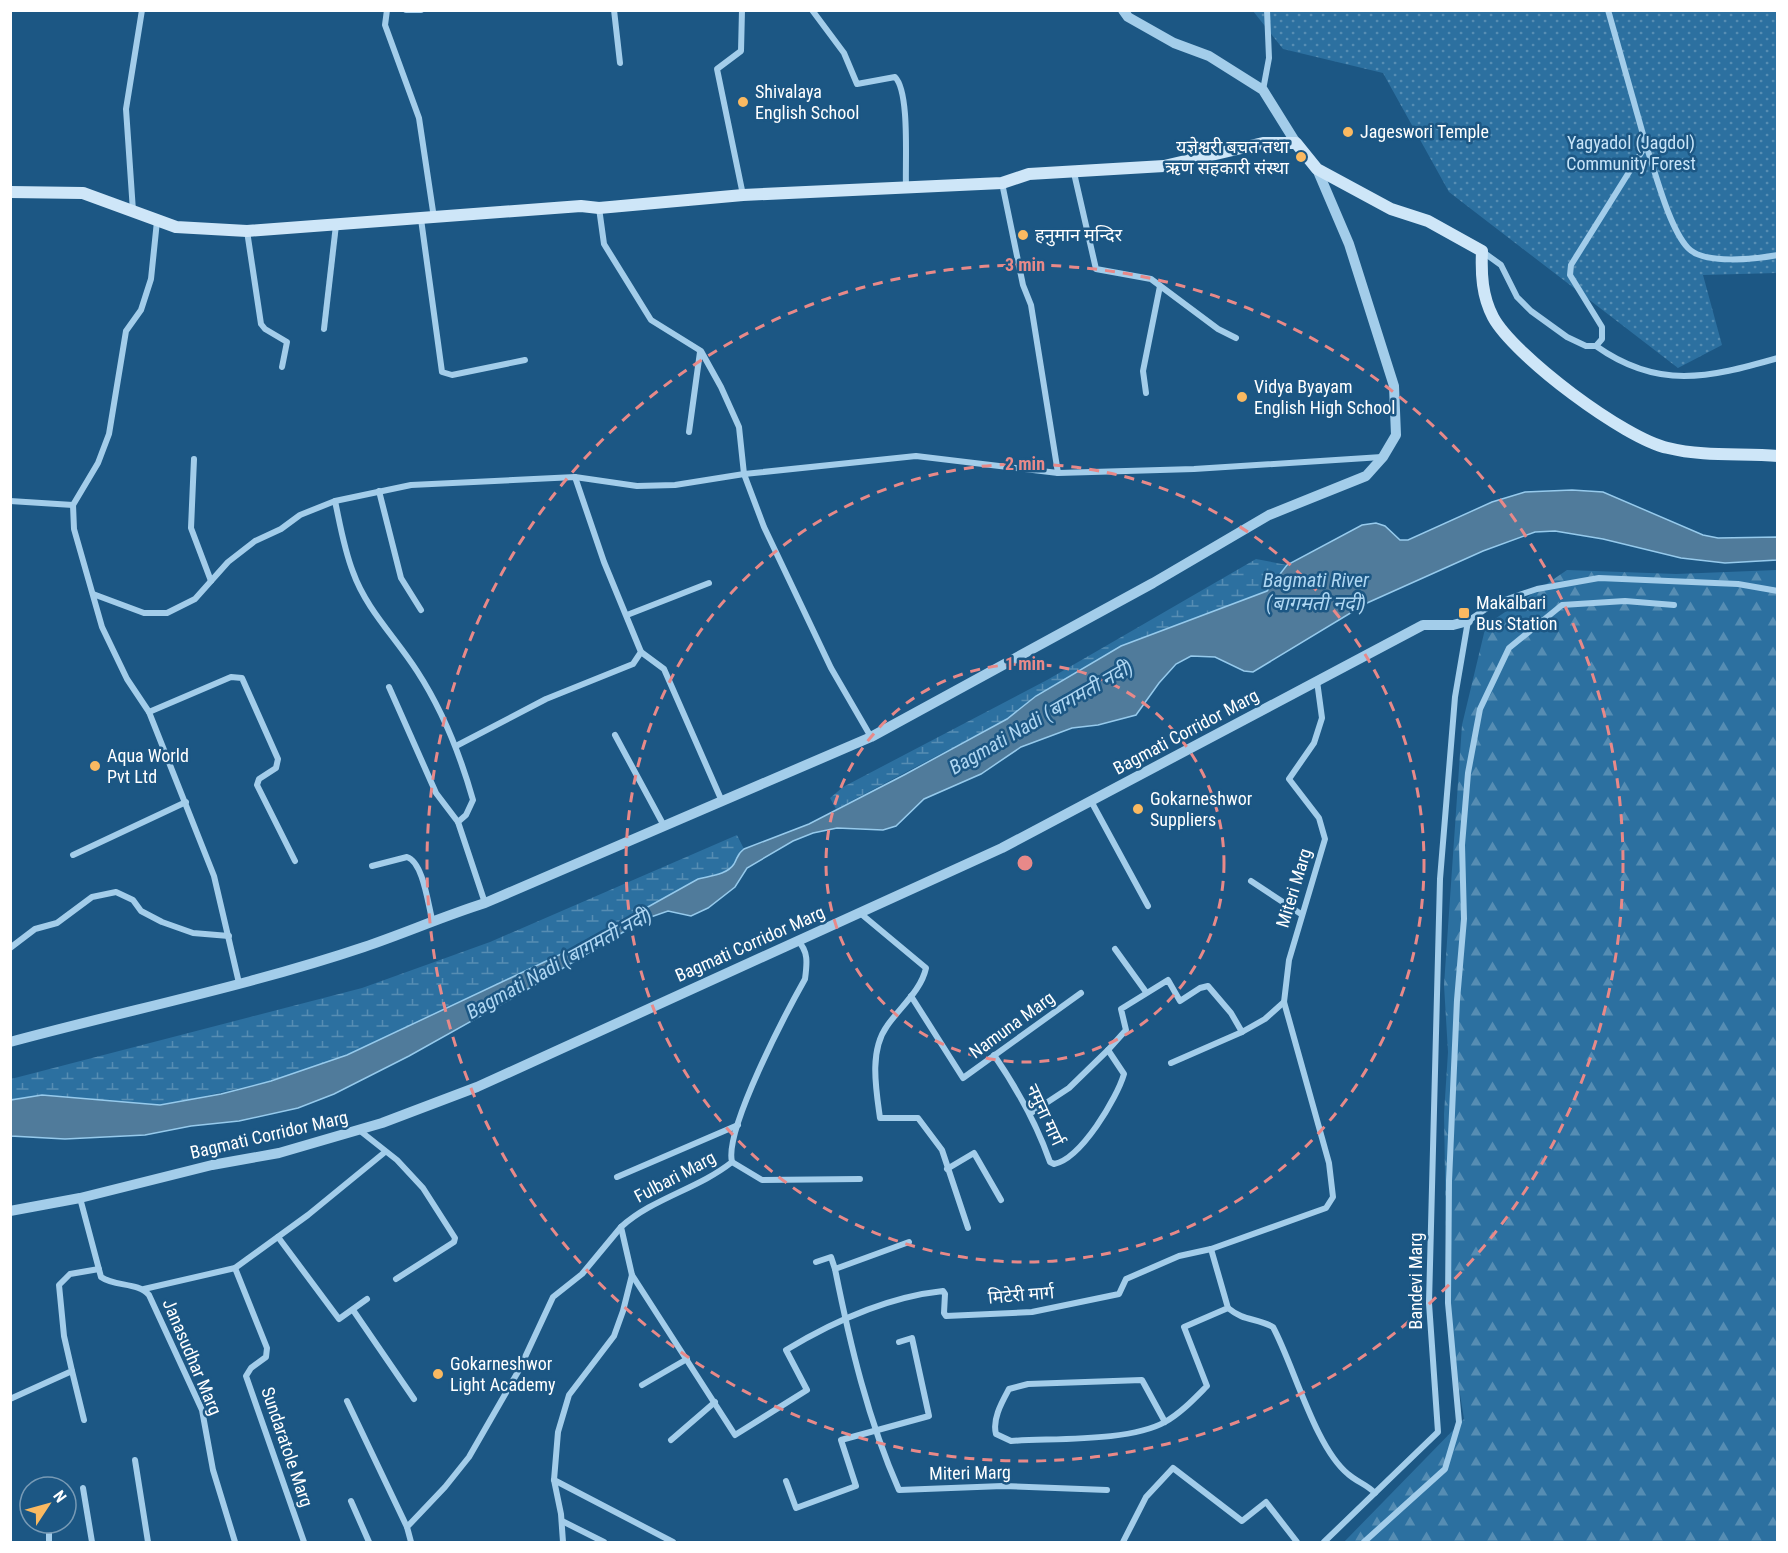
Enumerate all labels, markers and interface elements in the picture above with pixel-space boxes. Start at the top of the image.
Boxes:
place label: Shivalaya English School [755,81,859,123]
marker: Shivalaya English School [736,95,750,109]
place label: Jageswori Temple [1360,121,1489,142]
marker: Jageswori Temple [1341,125,1355,139]
park label: Yagyadol (Jagdol) Community Forest [1566,132,1696,174]
place label: यज्ञेश्वरी बचत तथा ऋण सहकारी संस्था [1165,136,1289,178]
marker: यज्ञेश्वरी बचत तथा ऋण सहकारी संस्था [1294,150,1308,164]
place label: हनुमान मन्दिर [1035,224,1123,247]
marker: हनुमान मन्दिर [1016,228,1030,242]
text: 3 min [1005,254,1045,275]
place label: Vidya Byayam English High School [1254,376,1395,418]
marker: Vidya Byayam English High School [1235,390,1249,404]
text: 2 min [1005,453,1045,474]
water label: Bagmati River (बागमती नदी) [1263,568,1370,615]
place label: Makalbari Bus Station [1476,592,1557,634]
marker: Makalbari Bus Station [1457,606,1471,620]
text: 1 min [1005,653,1045,674]
water label: Bagmati Nadi (बागमती नदी) [945,655,1137,779]
street label: Bagmati Corridor Marg [1110,684,1262,779]
place label: Aqua World Pvt Ltd [107,745,189,787]
marker: Aqua World Pvt Ltd [88,759,102,773]
place label: Gokarneshwor Suppliers [1150,788,1253,830]
marker: Gokarneshwor Suppliers [1131,802,1145,816]
street label: Miteri Marg [1272,846,1316,930]
centre of rings [1015,853,1035,873]
street label: Bagmati Corridor Marg [672,901,828,986]
water label: Bagmati Nadi (बागमती नदी) [462,902,656,1024]
street label: Namuna Marg [965,987,1058,1062]
street label: नमुना मार्ग [1020,1081,1069,1150]
street label: Bagmati Corridor Marg [188,1106,350,1163]
street label: Fulbari Marg [631,1146,719,1207]
street label: Bandevi Marg [1405,1233,1426,1329]
street label: मिटेरी मार्ग [987,1281,1056,1308]
street label: Janasudhar Marg [159,1296,226,1418]
place label: Gokarneshwor Light Academy [450,1353,556,1395]
marker: Gokarneshwor Light Academy [431,1367,445,1381]
street label: Sundaratole Marg [257,1384,318,1510]
street label: Miteri Marg [929,1461,1011,1484]
north arrow [18,1475,78,1535]
text: N [49,1487,70,1506]

